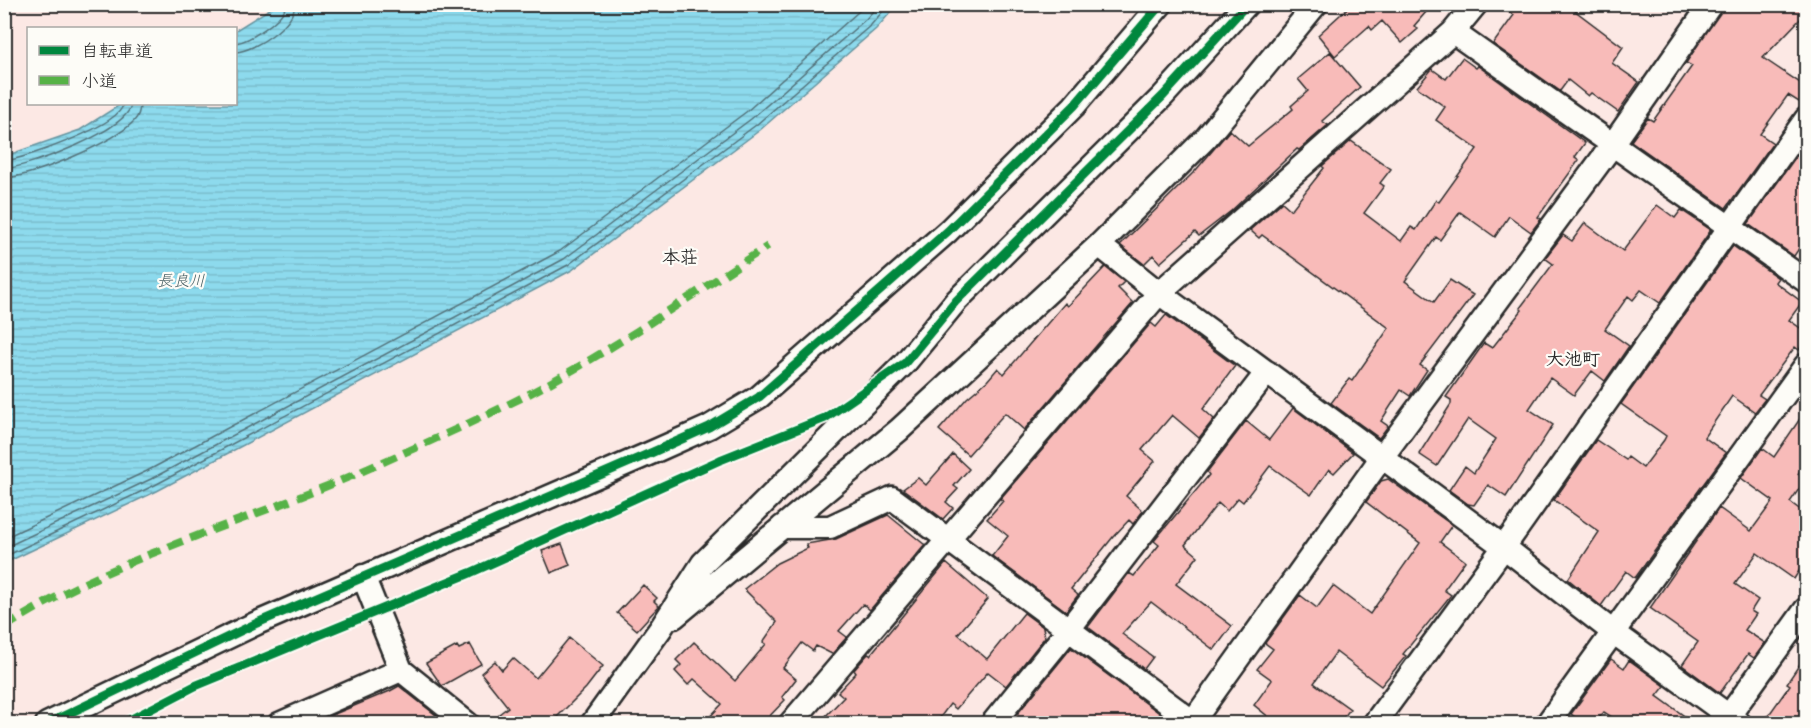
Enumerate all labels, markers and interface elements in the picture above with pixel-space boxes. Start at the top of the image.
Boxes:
legend [27,27,237,105]
text: 自転車道 [81,38,153,62]
text: 小道 [81,68,117,92]
district label: 本荘 [662,244,698,268]
water label: 長良川 [157,269,205,290]
district label: 大池町 [1546,346,1600,370]

